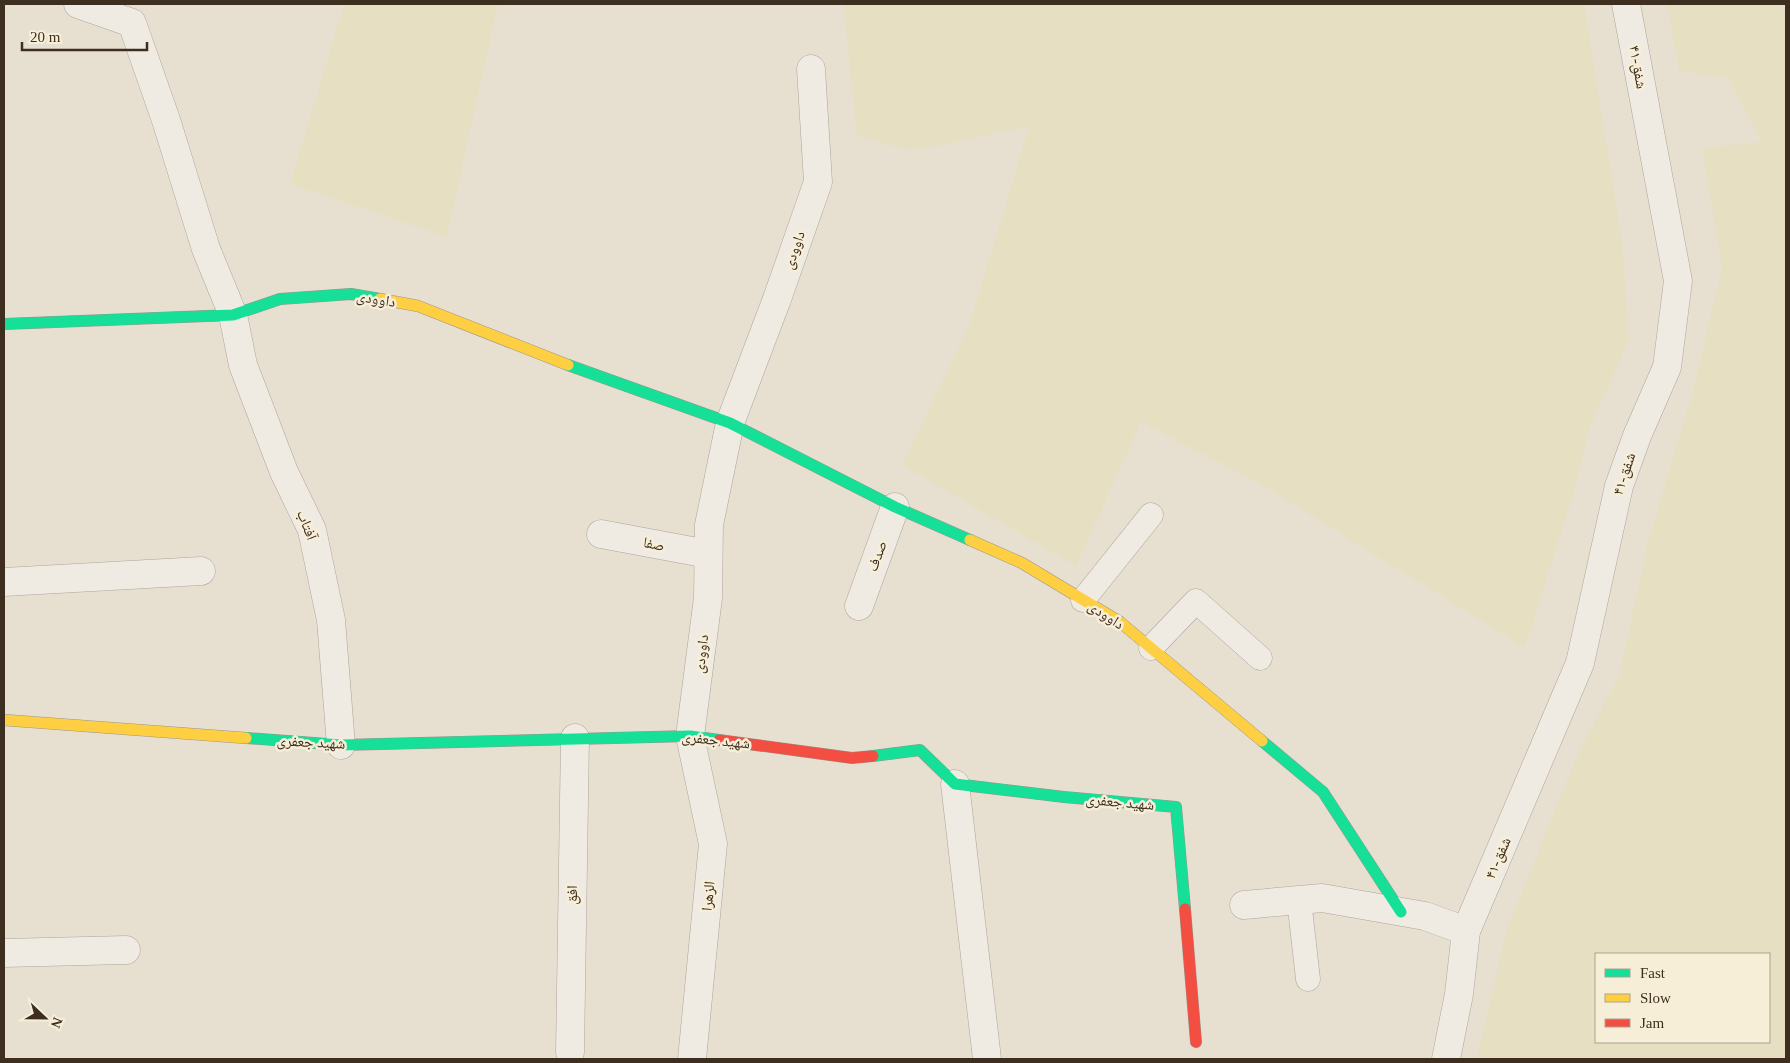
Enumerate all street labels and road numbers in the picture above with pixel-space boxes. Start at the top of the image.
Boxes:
street label: شفق-۴۱ [1624,44,1650,90]
street label: داوودی [780,229,810,272]
street label: داوودی [355,288,397,312]
street label: شفق-۴۱ [1610,451,1640,498]
street label: آفتاب [294,508,320,543]
street label: صفا [642,534,666,554]
street label: صدف [864,538,890,574]
street label: داوودی [1084,598,1127,634]
street label: داوودی [691,634,713,675]
street label: شهید جعفری [681,728,751,754]
street label: شهید جعفری [276,732,346,754]
street label: شهید جعفری [1085,791,1155,815]
street label: شفق-۴۱ [1482,835,1516,882]
street label: الزهرا [698,880,719,912]
street label: افق [564,885,582,905]

